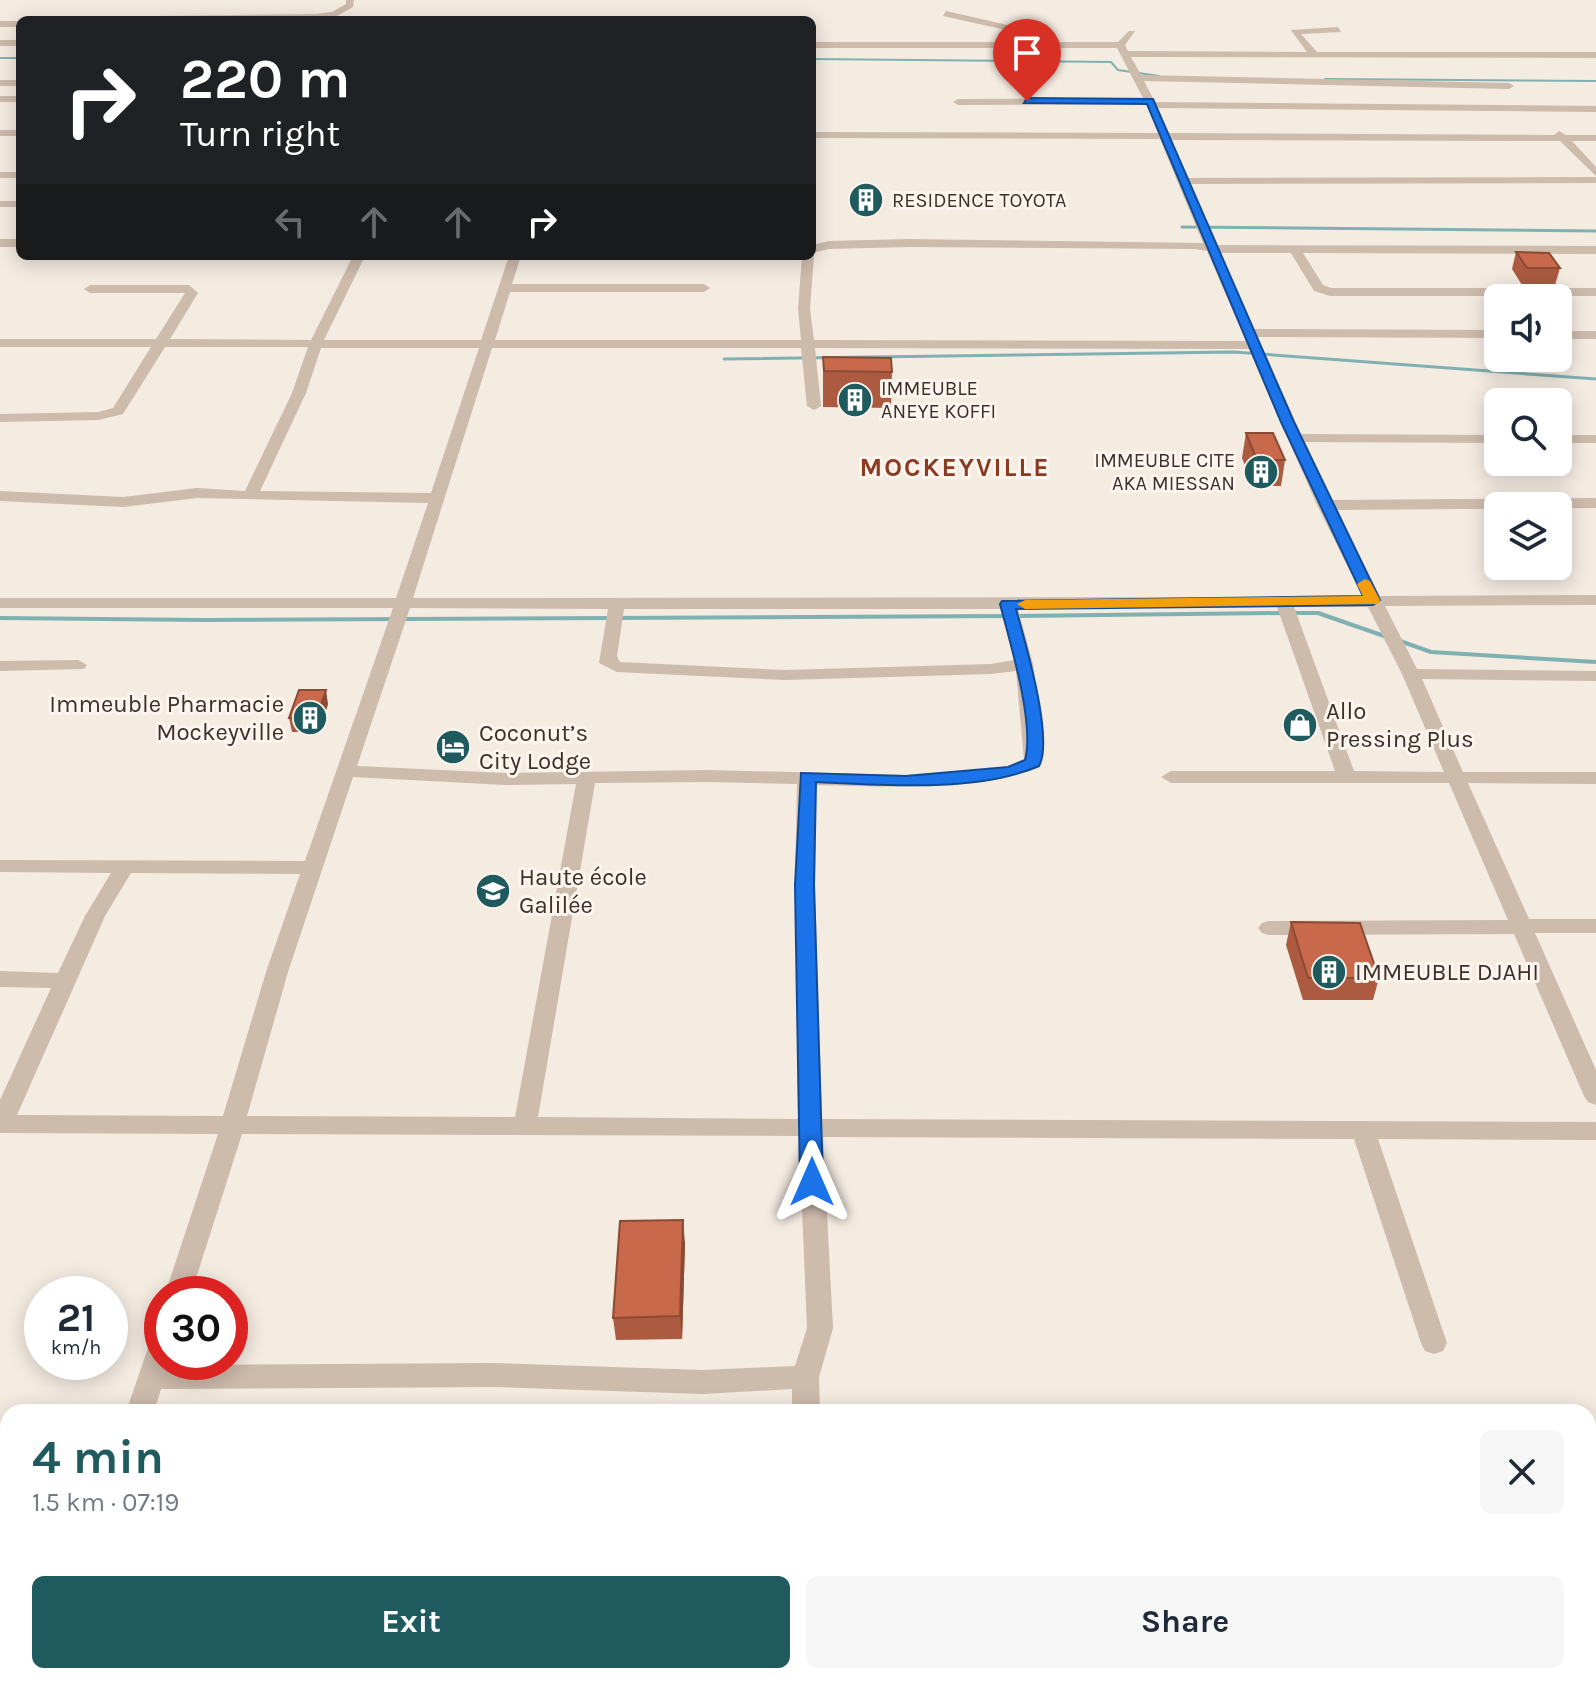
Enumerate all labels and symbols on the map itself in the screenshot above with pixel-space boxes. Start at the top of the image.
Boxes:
pin [993,19,1061,101]
building icon: RESIDENCE TOYOTA [847,181,885,219]
place label: RESIDENCE TOYOTA [892,189,1066,212]
place label: IMMEUBLE ANEYE KOFFI [881,377,996,423]
building icon: IMMEUBLE ANEYE KOFFI [836,381,874,419]
place label: IMMEUBLE CITE AKA MIESSAN [1094,449,1235,495]
district label: MOCKEYVILLE [860,452,1050,483]
building icon: IMMEUBLE CITE AKA MIESSAN [1242,453,1280,491]
place label: Immeuble Pharmacie Mockeyville [49,690,284,746]
place label: Allo Pressing Plus [1326,697,1474,753]
building icon: Immeuble Pharmacie Mockeyville [291,699,329,737]
shop icon: Allo Pressing Plus [1281,706,1319,744]
place label: Coconut’s City Lodge [479,719,591,775]
hotel icon: Coconut’s City Lodge [434,728,472,766]
place label: Haute école Galilée [519,863,647,919]
school or university icon: Haute école Galilée [474,872,512,910]
building icon: IMMEUBLE DJAHI [1310,953,1348,991]
place label: IMMEUBLE DJAHI [1355,958,1539,986]
position arrow [770,1140,854,1224]
speed limit sign: 30 [144,1276,248,1380]

